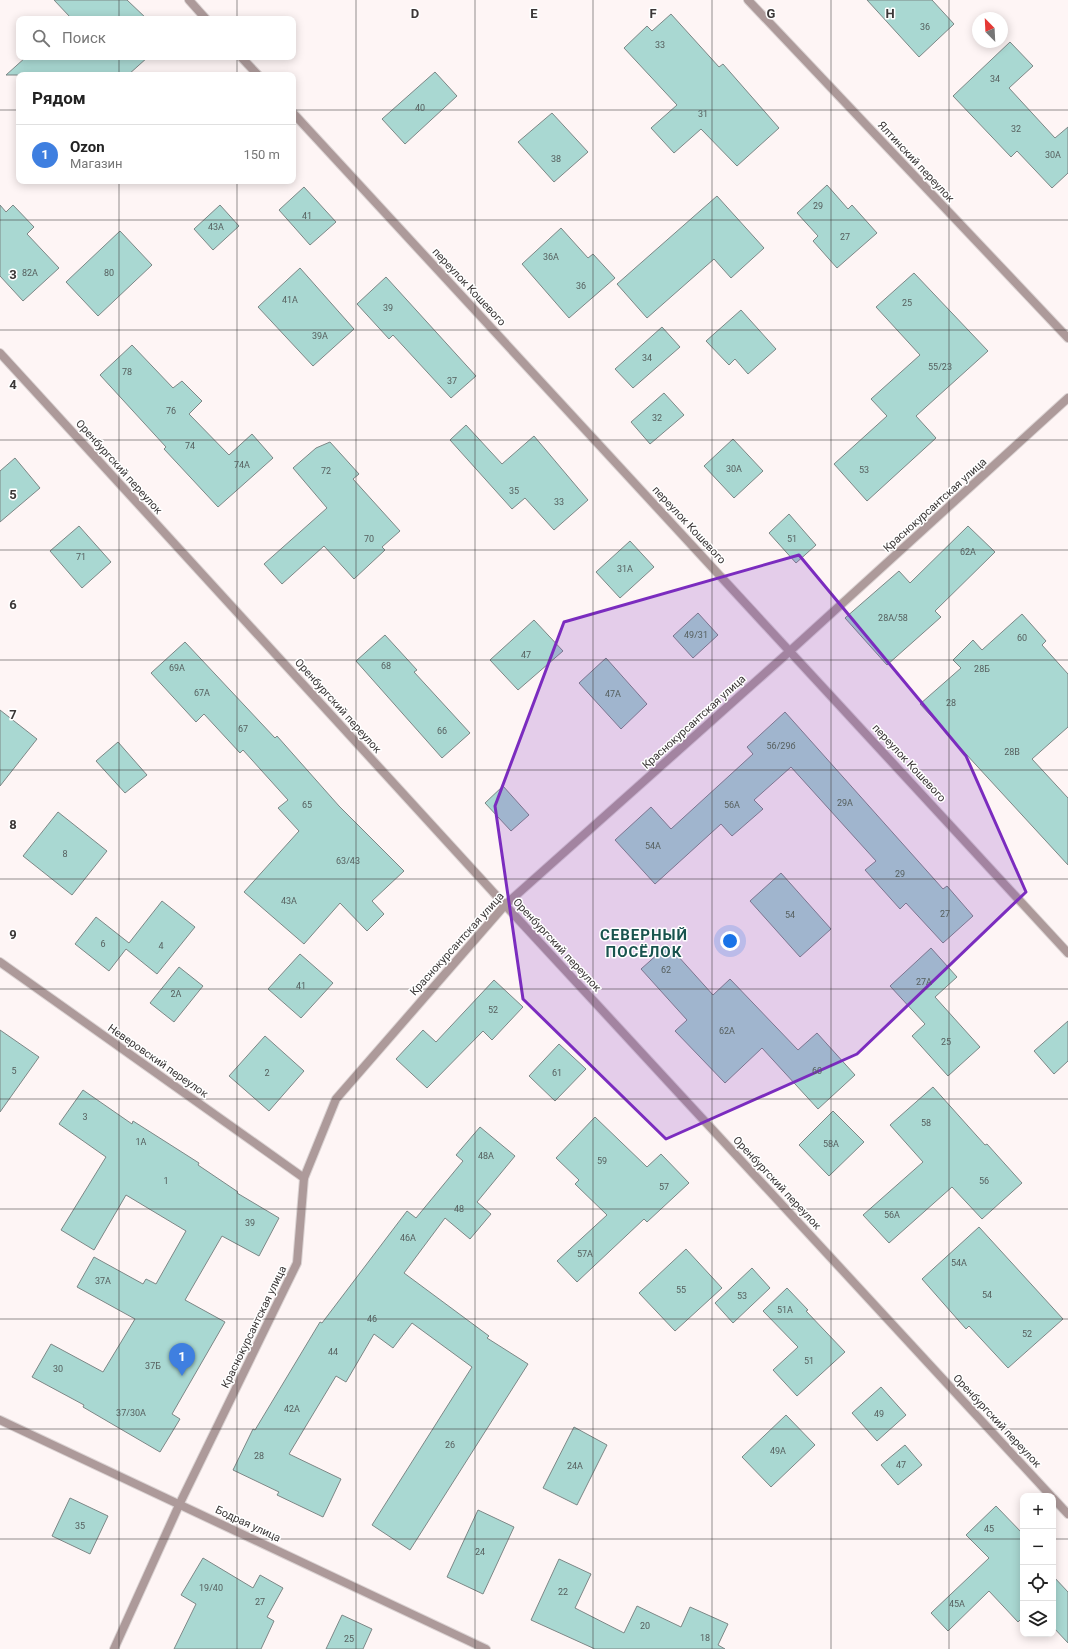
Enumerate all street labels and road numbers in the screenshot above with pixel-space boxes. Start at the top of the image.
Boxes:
street label: Ялтинский переулок [875,119,957,205]
street label: переулок Кошевого [430,245,508,329]
street label: Оренбургский переулок [73,417,165,517]
street label: Краснокурсантская улица [881,455,989,555]
street label: переулок Кошевого [650,483,728,567]
street label: Оренбургский переулок [292,656,384,756]
street label: Краснокурсантская улица [640,672,748,772]
street label: переулок Кошевого [870,721,948,805]
street label: Краснокурсантская улица [407,890,507,998]
street label: Оренбургский переулок [510,896,604,994]
street label: Неверовский переулок [105,1021,211,1101]
street label: Оренбургский переулок [730,1134,824,1232]
street label: Краснокурсантская улица [219,1264,289,1390]
street label: Оренбургский переулок [950,1372,1044,1470]
street label: Бодрая улица [213,1503,283,1545]

